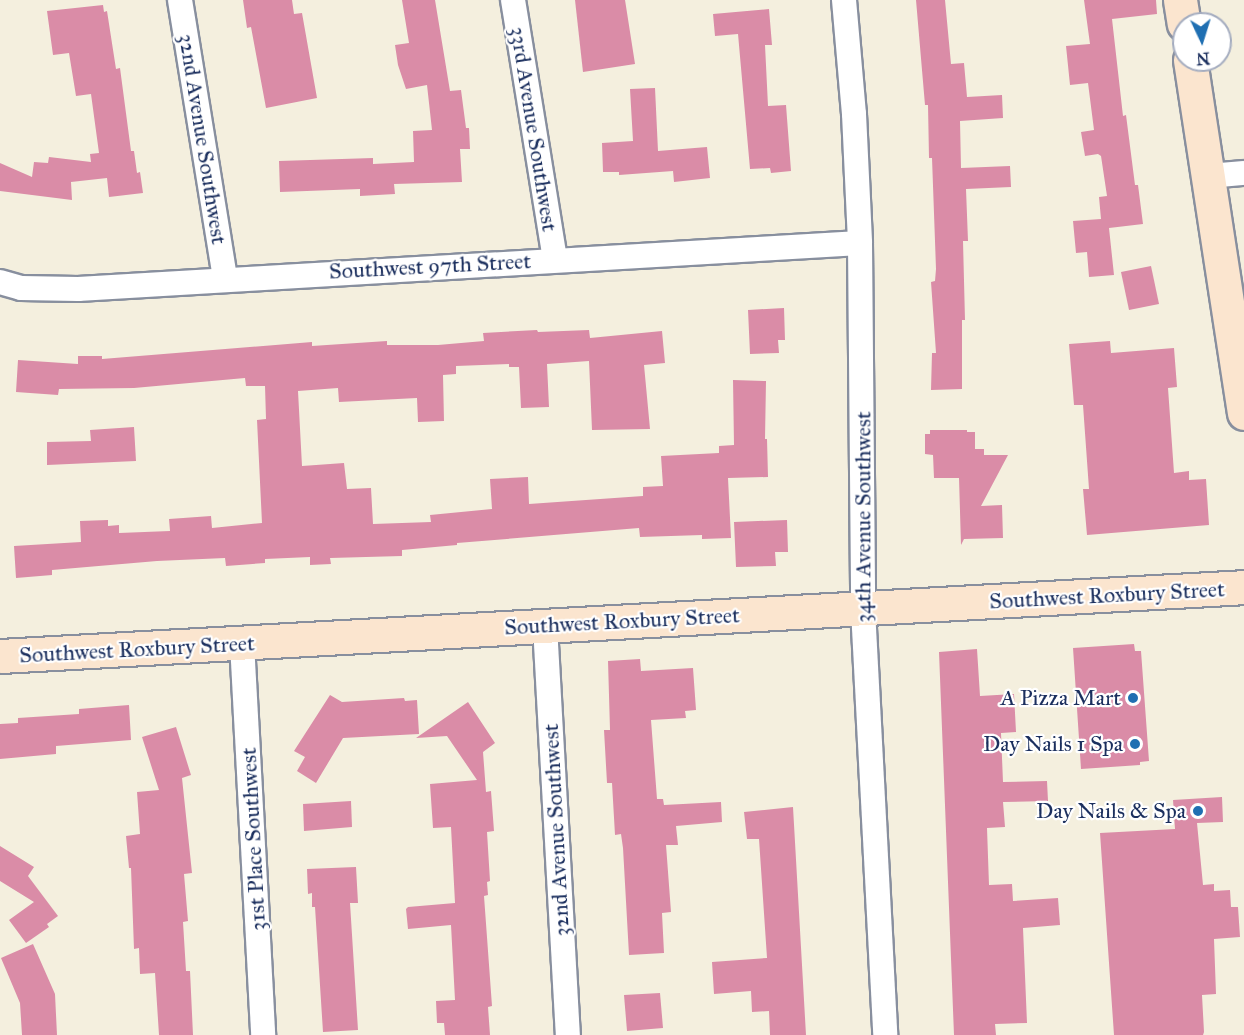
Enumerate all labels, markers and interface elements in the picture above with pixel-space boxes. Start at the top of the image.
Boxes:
north arrow [1172,12,1232,72]
street label: 33rd Avenue Southwest [505,25,563,233]
street label: 32nd Avenue Southwest [173,32,233,246]
text: N [1196,49,1211,68]
street label: Southwest 97th Street [328,248,532,284]
street label: 34th Avenue Southwest [850,411,876,623]
street label: Southwest Roxbury Street [989,576,1225,614]
street label: Southwest Roxbury Street [504,602,740,640]
street label: Southwest Roxbury Street [19,630,255,668]
place label: A Pizza Mart [1000,685,1121,711]
marker: A Pizza Mart [1126,691,1140,705]
street label: 32nd Avenue Southwest [537,723,575,937]
place label: Day Nails 1 Spa [983,731,1123,757]
marker: Day Nails 1 Spa [1128,737,1142,751]
street label: 31st Place Southwest [235,747,271,931]
place label: Day Nails & Spa [1036,798,1186,824]
marker: Day Nails & Spa [1191,804,1205,818]

